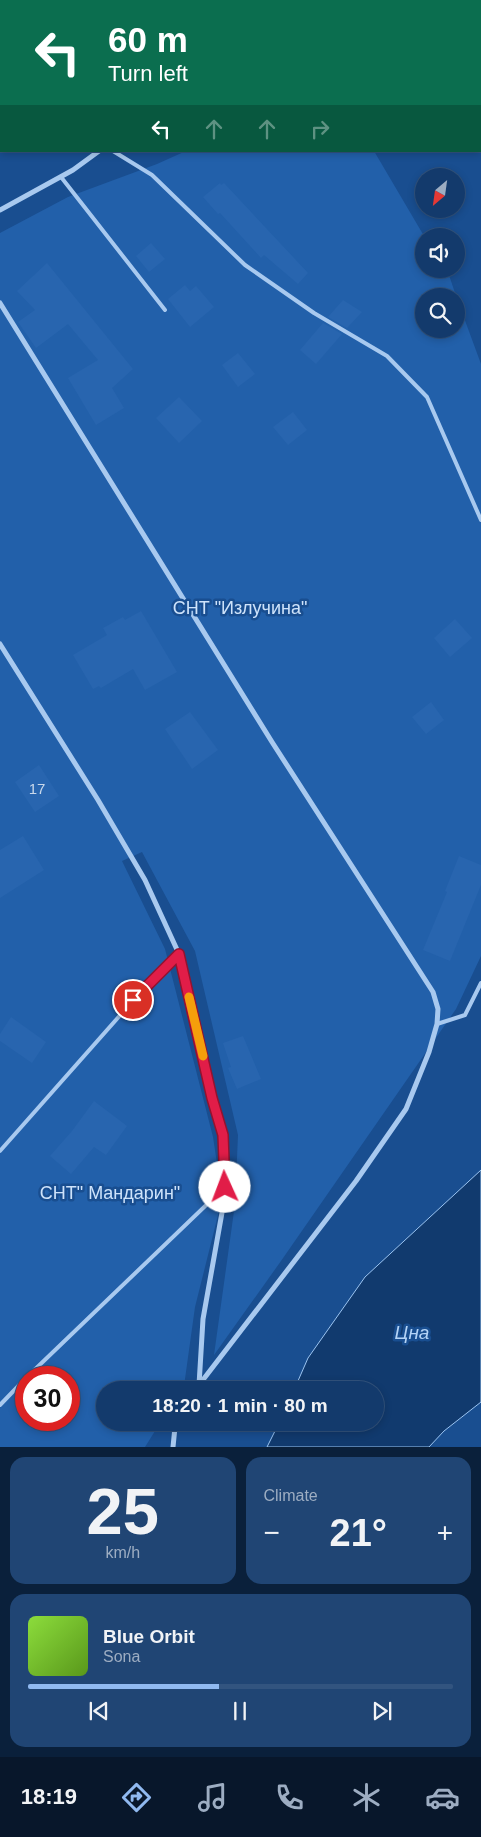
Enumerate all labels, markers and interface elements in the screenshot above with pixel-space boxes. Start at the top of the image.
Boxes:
icon: left [25,20,90,85]
text: 60 m [108,20,188,59]
text: Turn left [108,61,188,86]
icon: left [147,115,175,143]
icon: ahead [200,115,228,143]
icon: ahead [253,115,281,143]
icon: right [306,115,334,143]
north arrow [415,168,465,218]
map controls [415,168,465,338]
button: sound [415,228,465,278]
button: search [415,288,465,338]
park label: СНТ "Излучина" [173,598,307,618]
house number: 17 [29,780,45,797]
pin [112,979,154,1021]
icon: arrive [119,986,147,1014]
position arrow [198,1160,250,1212]
park label: СНТ" Мандарин" [40,1183,180,1203]
water label: Цна [395,1322,429,1343]
speed limit sign: 30 [15,1366,80,1431]
text: 18:20 · 1 min · 80 m [152,1395,328,1416]
text: 25 [87,1475,159,1548]
text: Climate [264,1487,318,1504]
text: 21° [330,1512,387,1554]
text: − [264,1517,280,1548]
text: + [437,1517,453,1548]
text: km/h [105,1544,140,1561]
text: Blue Orbit [103,1626,195,1647]
text: Sona [103,1648,140,1665]
icon: previous [85,1697,113,1725]
icon: pause [226,1697,254,1725]
icon: next [368,1697,396,1725]
icon: directions [119,1780,154,1815]
icon: music [195,1780,230,1815]
icon: phone [272,1780,307,1815]
icon: climate [349,1780,384,1815]
icon: car [425,1780,460,1815]
text: 18:19 [21,1784,77,1809]

